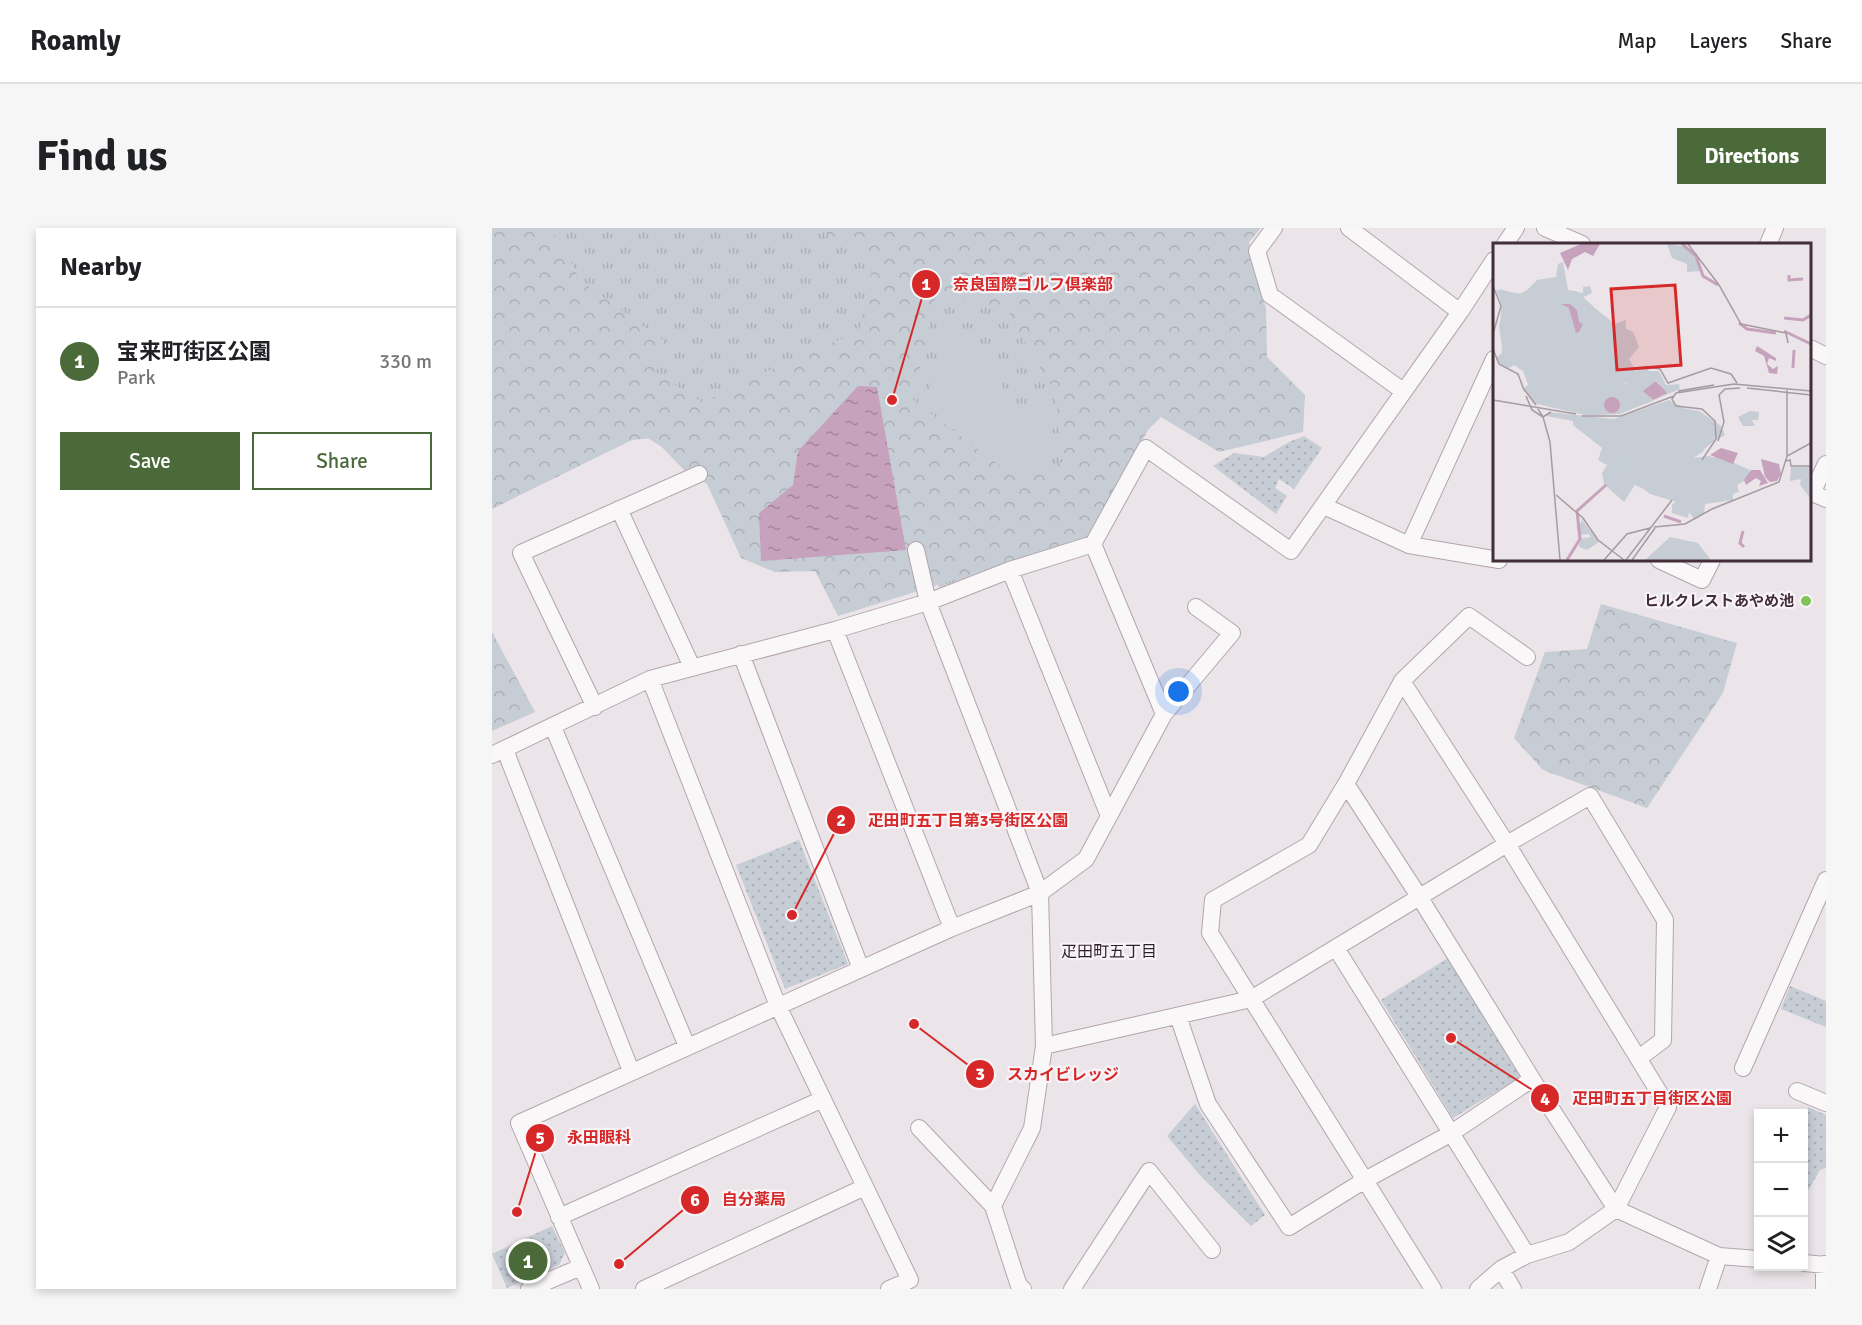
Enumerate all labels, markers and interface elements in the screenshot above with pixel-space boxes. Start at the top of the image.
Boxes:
text: Roamly [30,24,121,58]
text: Map [1618,28,1656,54]
text: Layers [1689,28,1747,54]
text: Share [1780,28,1832,54]
button: Directions [1677,128,1826,184]
text: Find us [36,131,167,182]
inset map [1493,243,1811,561]
text: Nearby [60,251,141,283]
callout: 奈良国際ゴルフ倶楽部 [911,267,1125,301]
text: 1 [921,273,931,295]
text: 奈良国際ゴルフ倶楽部 [953,275,1113,295]
text: 宝来町街区公園 [117,338,271,365]
text: 1 [74,349,85,374]
text: 330 m [379,349,432,374]
text: Park [117,365,155,390]
button: Save [60,432,240,490]
button: Share [252,432,432,490]
place label: ヒルクレストあやめ池 [1644,592,1794,610]
marker: ヒルクレストあやめ池 [1799,594,1813,608]
your location [1164,677,1193,706]
callout: 疋田町五丁目第3号街区公園 [826,803,1081,837]
text: 2 [836,809,846,831]
text: 疋田町五丁目第3号街区公園 [868,811,1068,831]
district label: 疋田町五丁目 [1061,942,1157,962]
callout: スカイビレッジ [965,1057,1131,1091]
text: 3 [975,1063,985,1085]
text: スカイビレッジ [1007,1065,1119,1085]
callout: 疋田町五丁目街区公園 [1530,1081,1744,1115]
text: 4 [1540,1088,1550,1110]
text: 疋田町五丁目街区公園 [1572,1089,1732,1109]
map controls [1754,1109,1808,1271]
button: + [1754,1109,1808,1163]
callout: 永田眼科 [525,1121,643,1155]
text: 5 [535,1127,545,1149]
text: 永田眼科 [567,1128,631,1148]
button: − [1754,1163,1808,1217]
callout: 自分薬局 [680,1183,798,1217]
text: 6 [690,1189,700,1211]
text: 自分薬局 [722,1190,786,1210]
button: layers [1754,1217,1808,1271]
pin: 1 [508,1238,548,1284]

